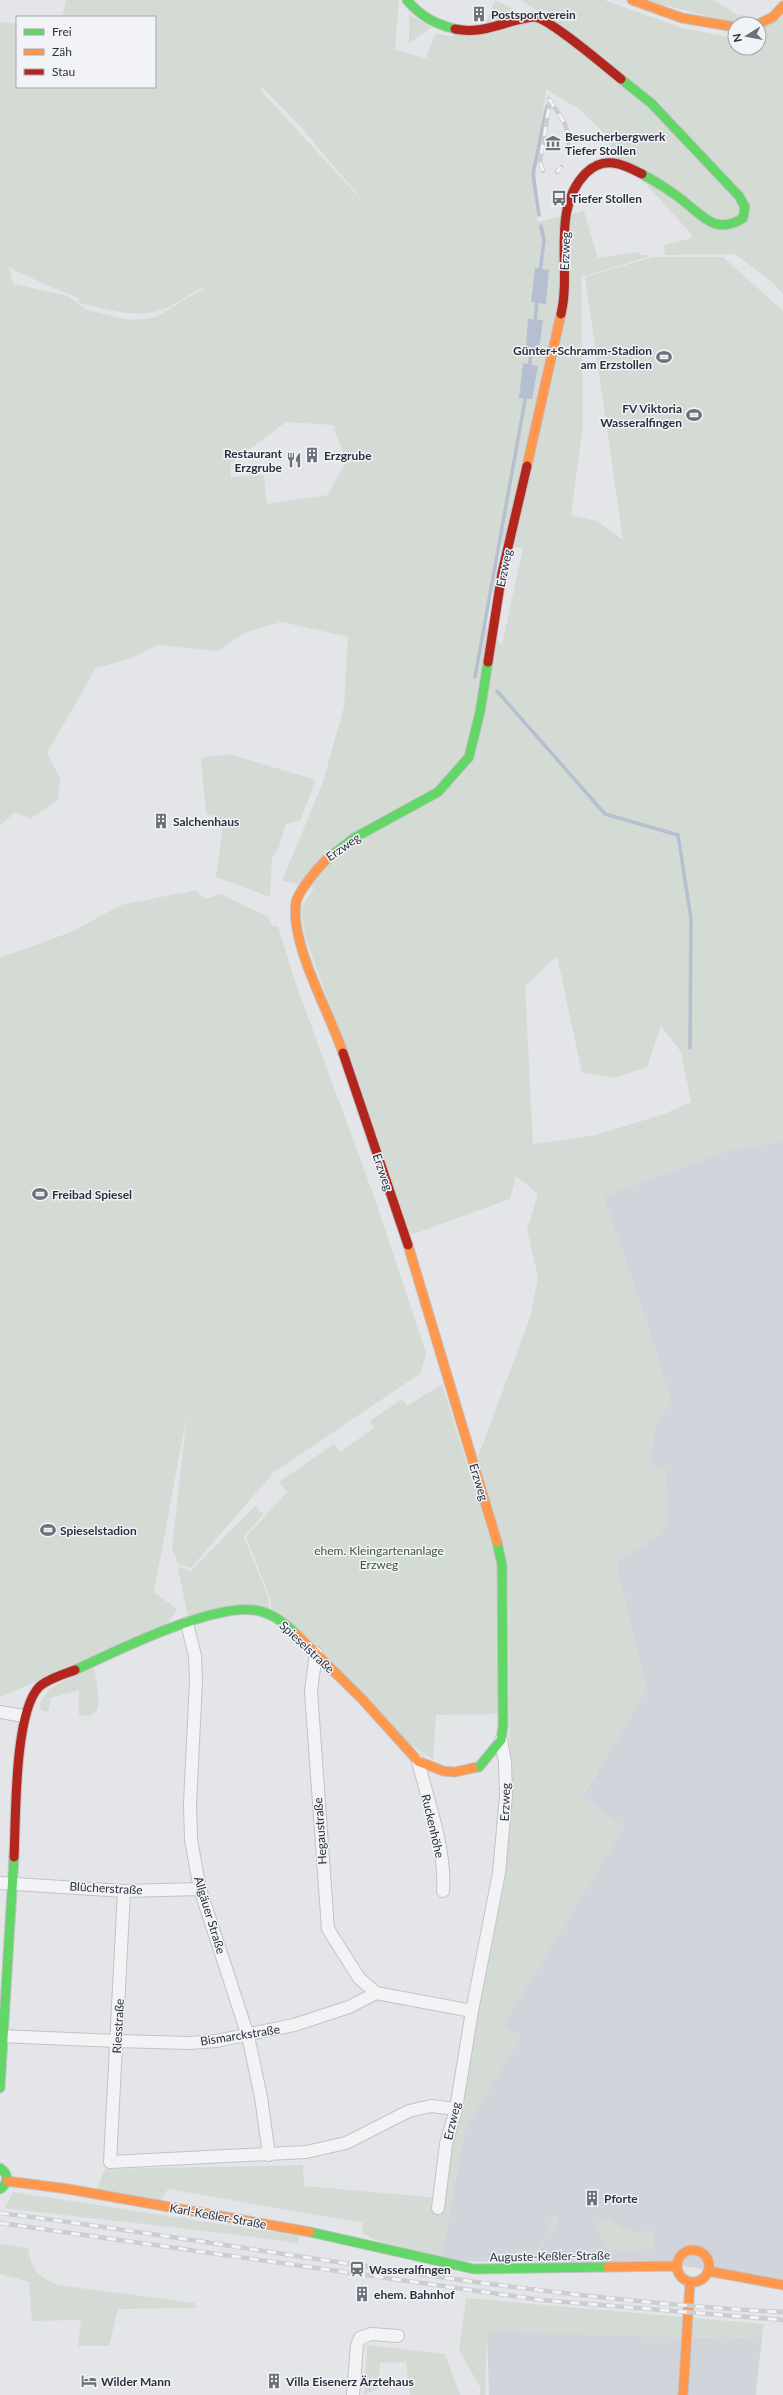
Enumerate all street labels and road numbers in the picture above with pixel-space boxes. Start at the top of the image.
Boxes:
street label: Erzweg [557,232,573,270]
street label: Erzweg [493,548,515,588]
street label: Erzweg [323,830,363,864]
street label: Erzweg [370,1151,396,1193]
street label: Erzweg [466,1461,492,1503]
street label: Spieselstraße [276,1618,338,1676]
street label: Erzweg [497,1783,513,1821]
street label: Ruckenhöhe [418,1793,448,1859]
street label: Hegaustraße [310,1797,330,1865]
street label: Allgäuer Straße [191,1874,229,1956]
street label: Blücherstraße [69,1879,143,1897]
street label: Riesstraße [109,1998,127,2054]
street label: Bismarckstraße [199,2021,281,2049]
street label: Erzweg [440,2101,464,2141]
street label: Karl-Keßler-Straße [168,2200,268,2232]
street label: Auguste-Keßler-Straße [490,2247,610,2265]

